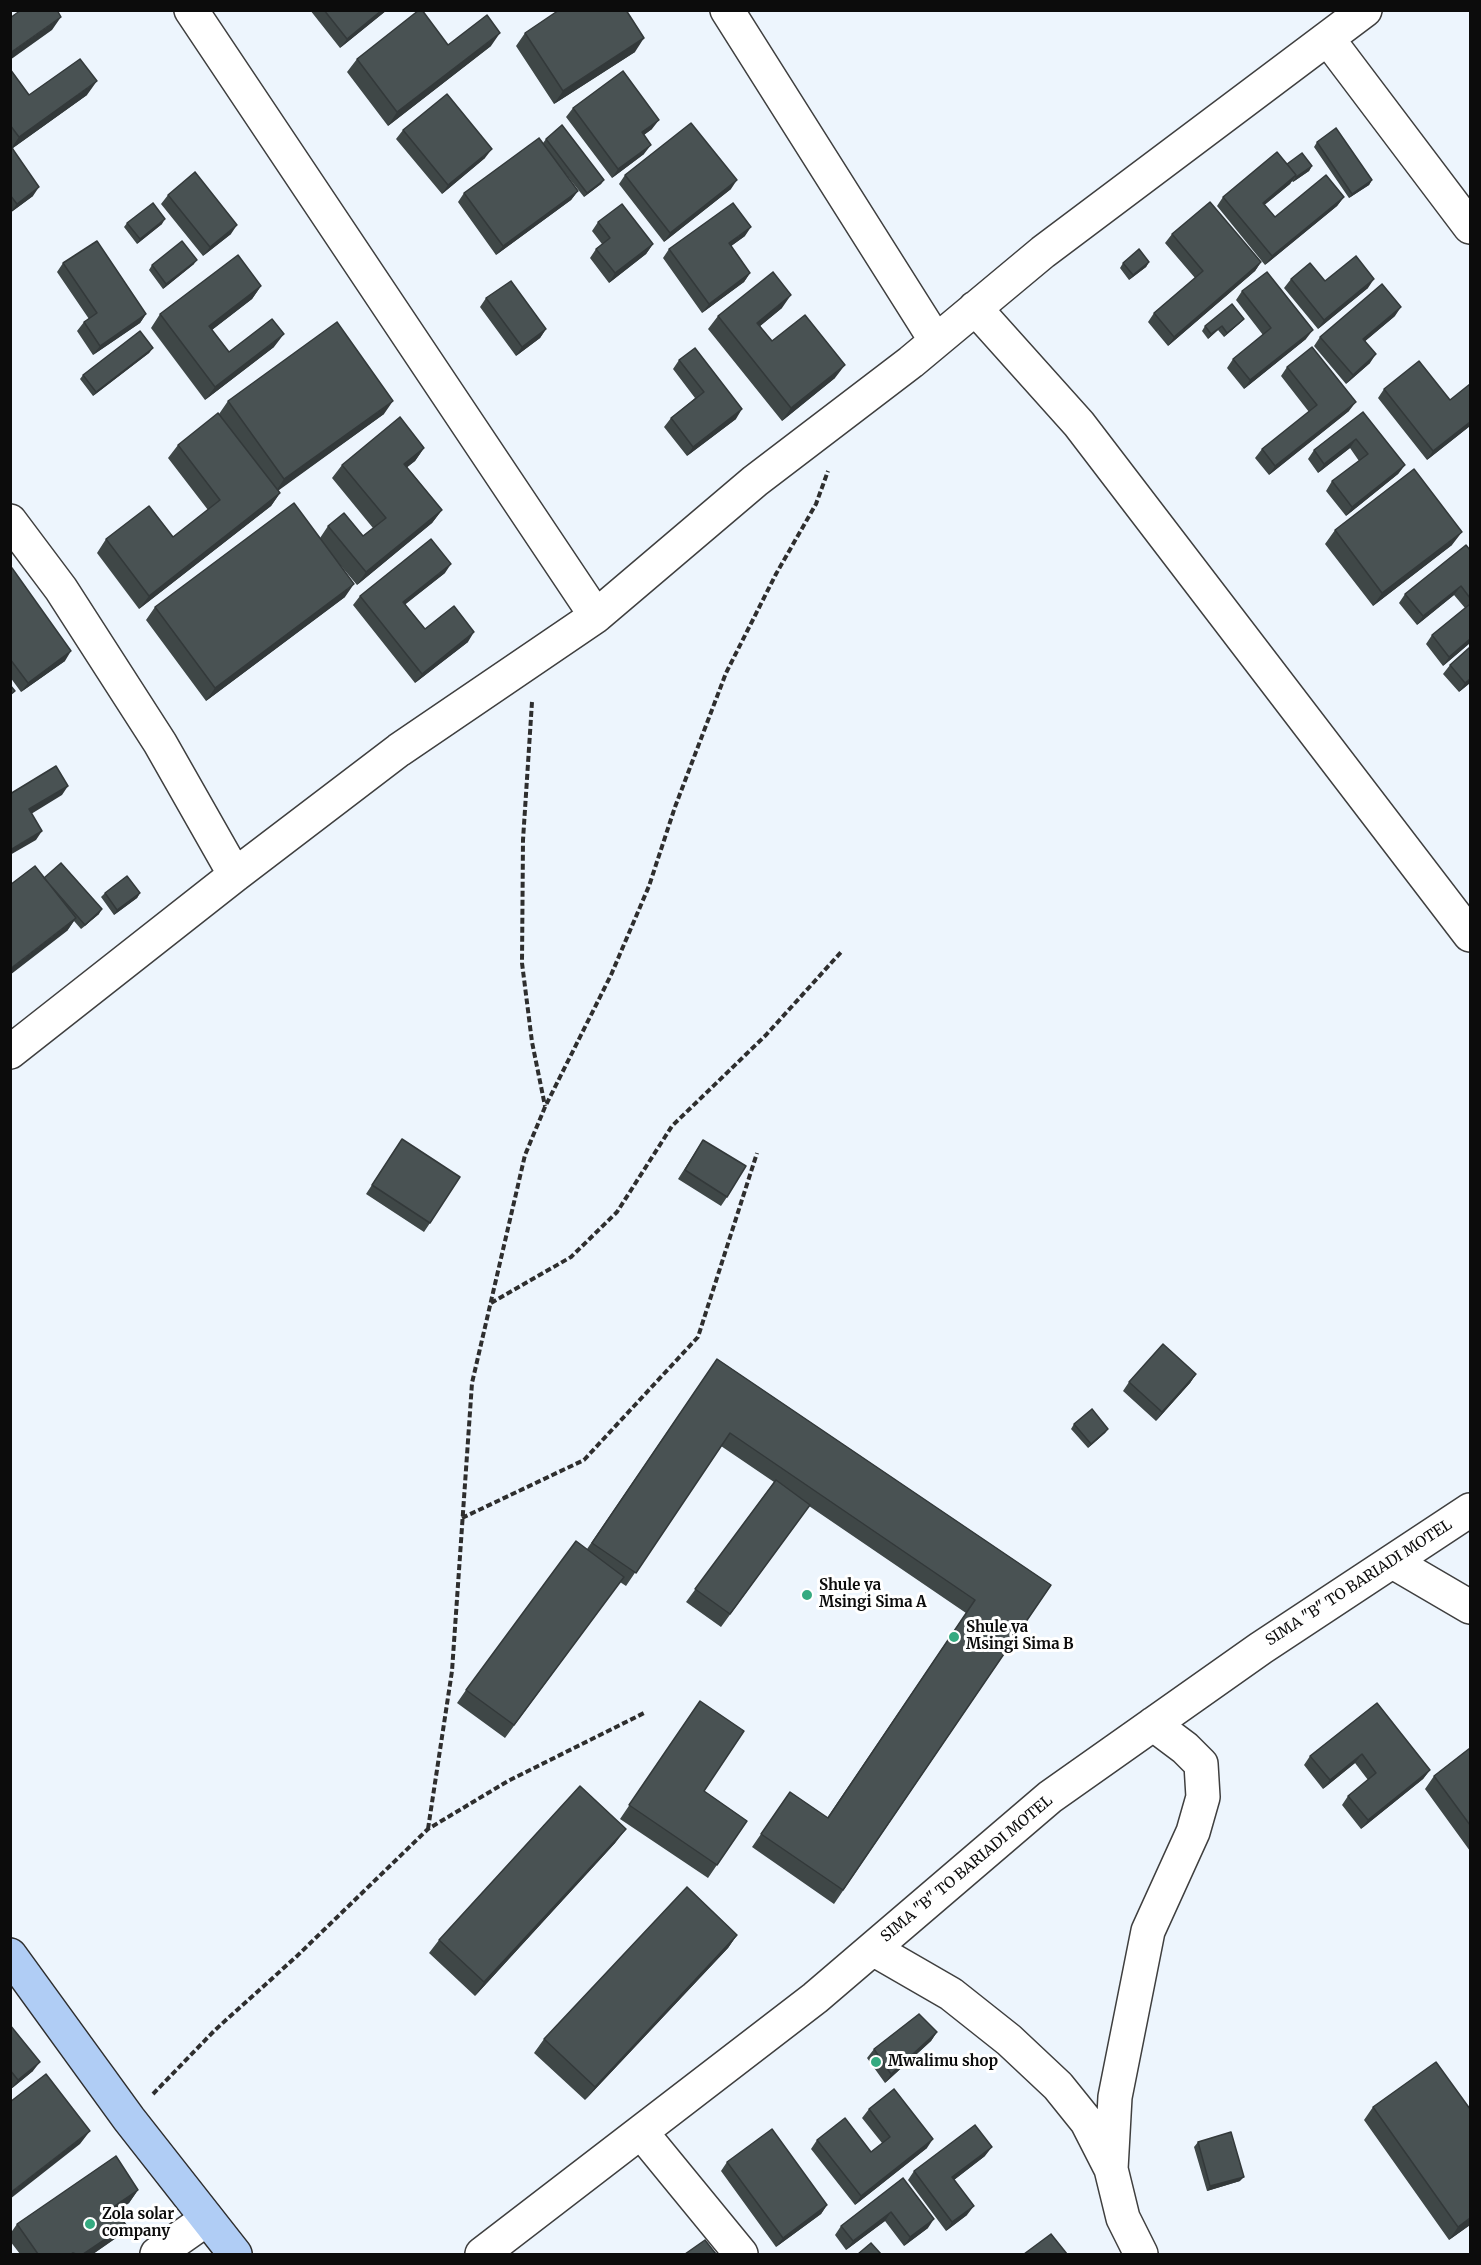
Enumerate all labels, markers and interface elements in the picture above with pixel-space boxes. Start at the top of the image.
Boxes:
street label: SIMA "B" TO BARIADI MOTEL [1262,1516,1456,1650]
place label: Shule ya Msingi Sima A [819,1577,927,1612]
marker: Shule ya Msingi Sima A [800,1588,814,1602]
place label: Shule ya Msingi Sima B [966,1619,1074,1654]
marker: Shule ya Msingi Sima B [947,1630,961,1644]
street label: SIMA "B" TO BARIADI MOTEL [878,1792,1056,1946]
place label: Mwalimu shop [888,2053,998,2071]
marker: Mwalimu shop [869,2055,883,2069]
place label: Zola solar company [102,2206,174,2241]
marker: Zola solar company [83,2217,97,2231]

